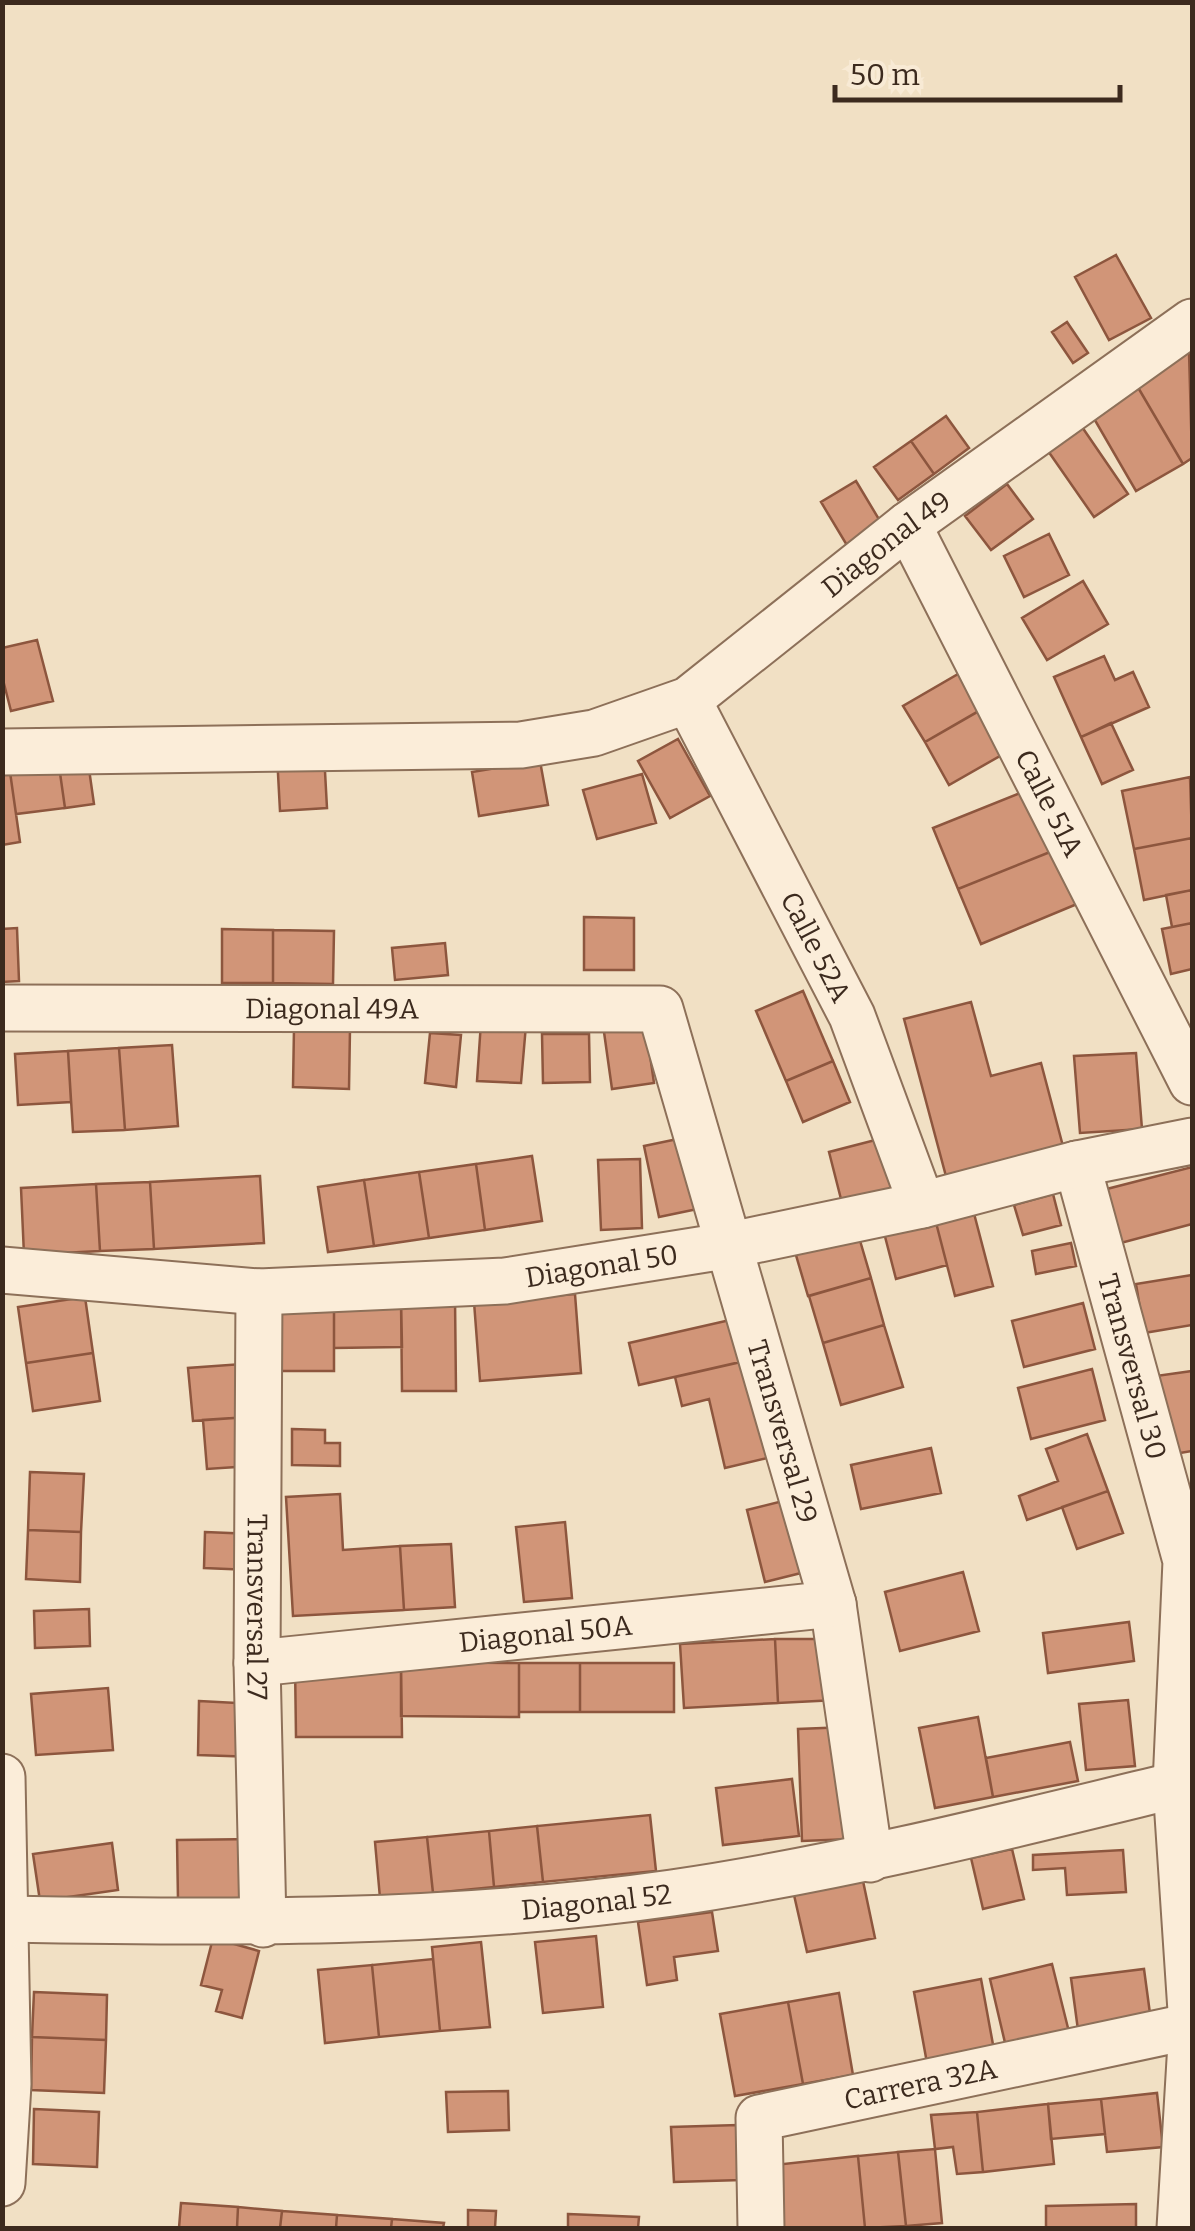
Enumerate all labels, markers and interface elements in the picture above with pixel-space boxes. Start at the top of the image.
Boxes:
scale bar [835,40,1120,102]
text: 50 m [850,57,920,93]
street label: Diagonal 49 [815,484,957,604]
street label: Calle 51A [1009,744,1091,862]
street label: Calle 52A [774,886,858,1008]
street label: Diagonal 49A [245,992,419,1025]
street label: Diagonal 50 [523,1237,680,1294]
street label: Transversal 30 [1091,1270,1174,1463]
street label: Transversal 29 [741,1336,825,1527]
street label: Transversal 27 [240,1514,274,1700]
street label: Diagonal 50A [457,1608,634,1659]
street label: Diagonal 52 [520,1877,673,1926]
street label: Carrera 32A [841,2051,1000,2116]

